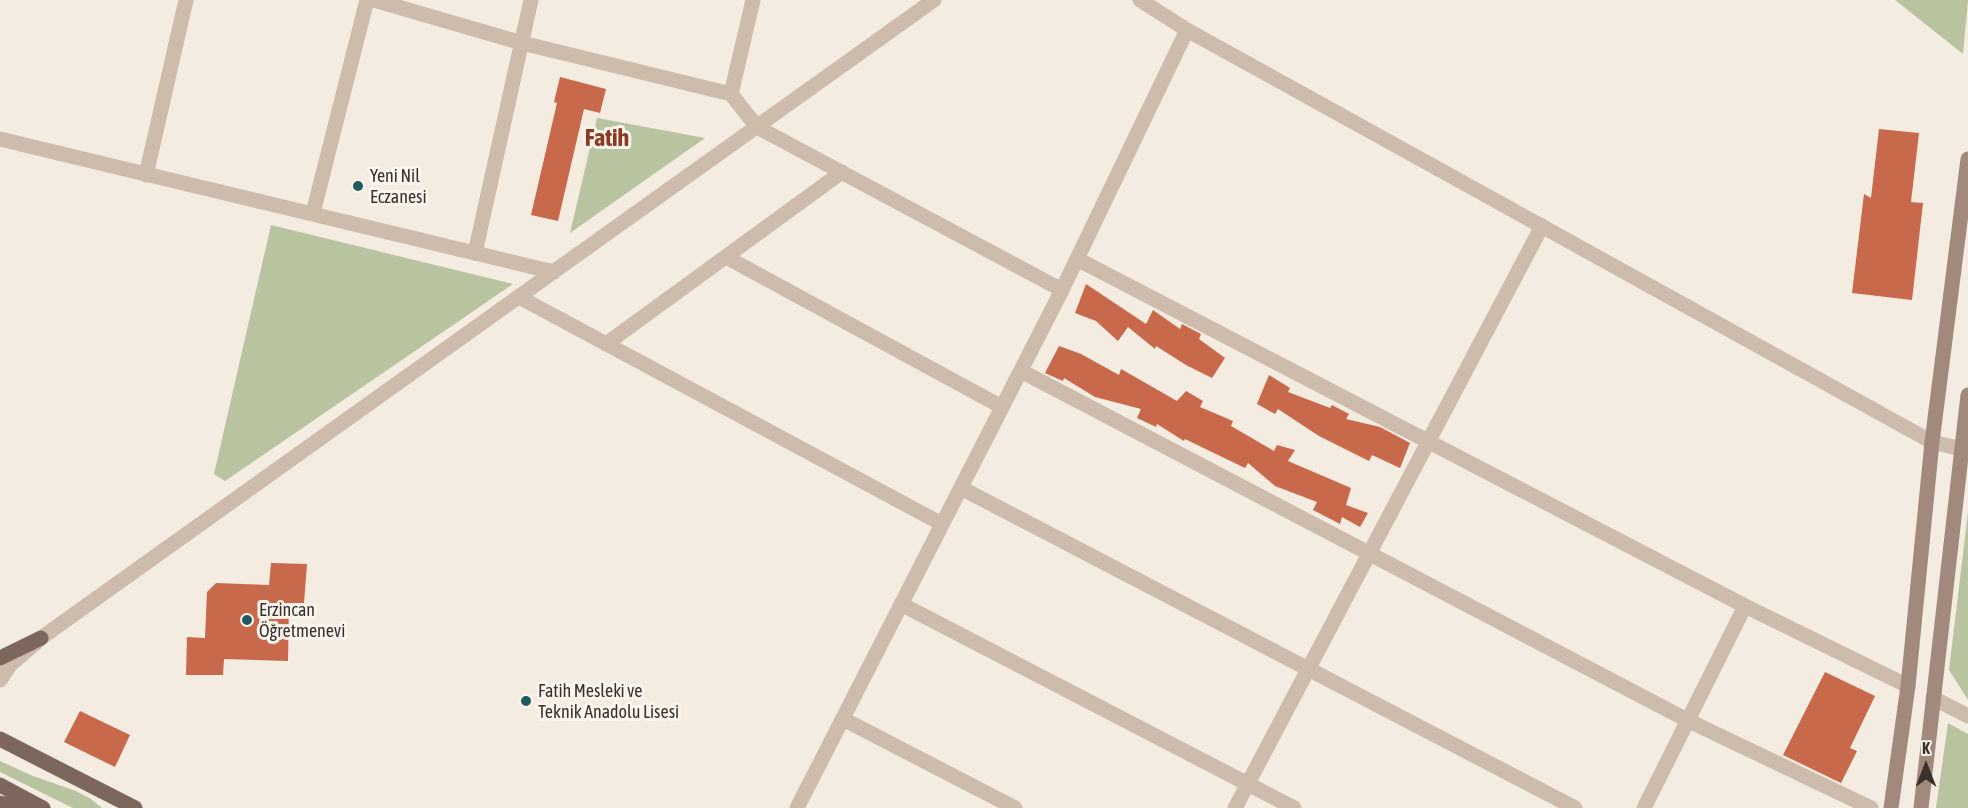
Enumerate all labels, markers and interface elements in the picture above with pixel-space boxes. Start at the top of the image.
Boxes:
district label: Fatih [585,124,629,152]
place label: Yeni Nil Eczanesi [370,165,427,207]
marker: Yeni Nil Eczanesi [351,179,365,193]
place label: Erzincan Öğretmenevi [259,599,345,642]
marker: Erzincan Öğretmenevi [240,613,254,627]
place label: Fatih Mesleki ve Teknik Anadolu Lisesi [538,680,679,722]
marker: Fatih Mesleki ve Teknik Anadolu Lisesi [519,694,533,708]
north arrow [1896,736,1956,796]
text: K [1922,739,1930,757]

